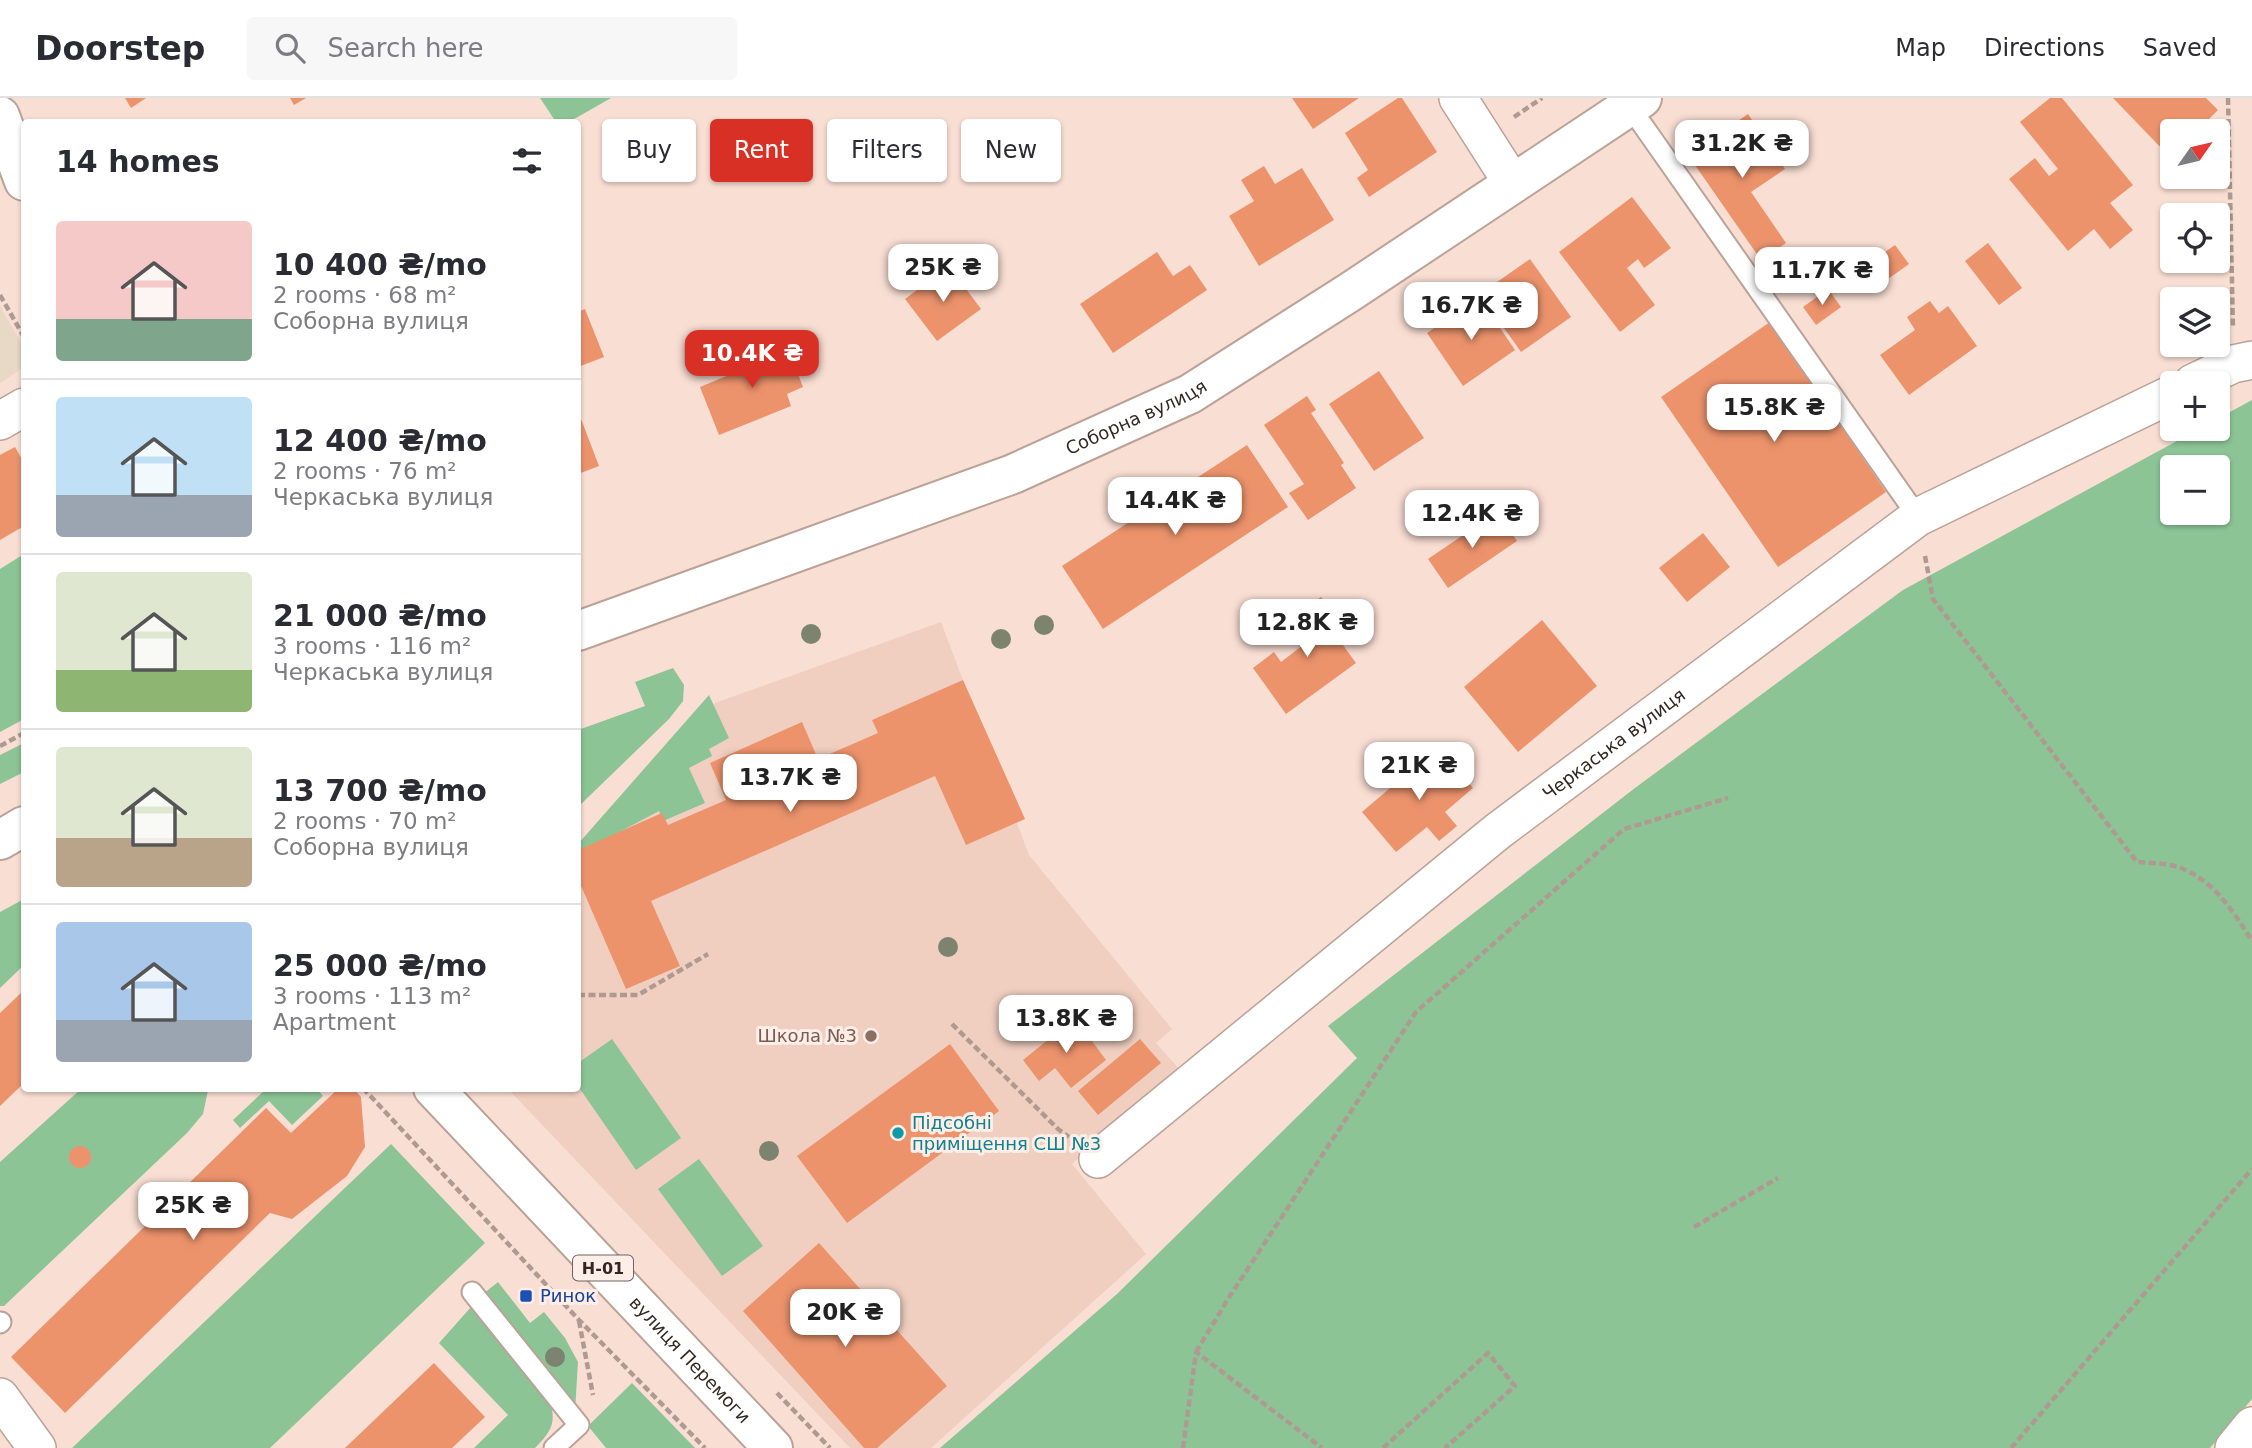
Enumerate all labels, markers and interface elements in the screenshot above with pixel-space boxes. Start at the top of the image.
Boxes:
search box [247,17,737,80]
text: Doorstep [35,29,205,68]
icon: search [271,29,309,67]
text: Search here [327,33,484,63]
text: Map [1895,34,1946,62]
text: Directions [1984,34,2105,62]
text: Saved [2143,34,2217,62]
chip: Buy [602,119,696,182]
chip: Rent [710,119,813,182]
chip: Filters [827,119,947,182]
chip: New [961,119,1061,182]
north arrow [2160,119,2230,189]
map controls [2160,119,2230,525]
pin: 31.2K ₴ [1677,120,1807,180]
text: 31.2K ₴ [1691,130,1793,156]
icon: filters [508,142,546,180]
text: 14 homes [56,144,220,179]
button: locate [2160,203,2230,273]
pin: 25K ₴ [894,244,992,304]
text: 10 400 ₴/mo [273,247,487,282]
pin: 11.7K ₴ [1757,248,1887,307]
icon: home [112,249,196,333]
text: 25K ₴ [904,254,982,280]
text: 11.7K ₴ [1771,257,1873,283]
text: 2 rooms · 68 m² [273,282,457,308]
pin: 16.7K ₴ [1406,282,1536,342]
button: layers [2160,287,2230,357]
text: 16.7K ₴ [1420,292,1522,318]
text: Соборна вулиця [273,308,469,334]
pin: 10.4K ₴ [687,330,817,390]
text: 10.4K ₴ [701,340,803,366]
button: + [2160,371,2230,441]
street label: Соборна вулиця [1062,375,1210,459]
pin: 15.8K ₴ [1709,384,1839,444]
text: 15.8K ₴ [1723,394,1825,420]
text: 12 400 ₴/mo [273,423,487,458]
icon: home [112,425,196,509]
button: − [2160,455,2230,525]
text: 2 rooms · 76 m² [273,458,457,484]
pin: 14.4K ₴ [1110,478,1240,537]
text: Черкаська вулиця [273,484,493,510]
text: 14.4K ₴ [1124,487,1226,513]
pin: 12.4K ₴ [1407,490,1537,550]
text: 12.4K ₴ [1421,500,1523,526]
text: 21 000 ₴/mo [273,598,487,633]
icon: home [112,600,196,684]
pin: 12.8K ₴ [1242,600,1372,659]
text: 12.8K ₴ [1256,609,1358,635]
text: 3 rooms · 116 m² [273,633,471,659]
text: Черкаська вулиця [273,659,493,685]
street label: Черкаська вулиця [1538,684,1689,804]
pin: 21K ₴ [1370,742,1468,802]
text: 21K ₴ [1380,752,1458,778]
pin: 13.7K ₴ [725,754,855,814]
text: 13.7K ₴ [739,764,841,790]
text: 13 700 ₴/mo [273,773,487,808]
icon: home [112,775,196,859]
text: 2 rooms · 70 m² [273,808,457,834]
text: Соборна вулиця [273,834,469,860]
text: 25 000 ₴/mo [273,948,487,983]
icon: home [112,950,196,1034]
text: 3 rooms · 113 m² [273,983,471,1009]
pin: 13.8K ₴ [1001,996,1131,1055]
text: 13.8K ₴ [1015,1005,1117,1031]
text: Apartment [273,1009,396,1035]
place label: Школа №3 [757,1025,857,1046]
marker: Школа №3 [863,1028,879,1044]
place label: Підсобні приміщення СШ №3 [912,1112,1101,1154]
marker: Підсобні приміщення СШ №3 [890,1125,906,1141]
pin: 25K ₴ [144,1182,242,1242]
text: 25K ₴ [154,1192,232,1218]
road number: Н-01 [573,1256,633,1280]
place label: Ринок [540,1285,596,1306]
marker: Ринок [518,1288,534,1304]
pin: 20K ₴ [796,1290,894,1349]
street label: вулиця Перемоги [625,1292,755,1427]
text: 20K ₴ [806,1299,884,1325]

